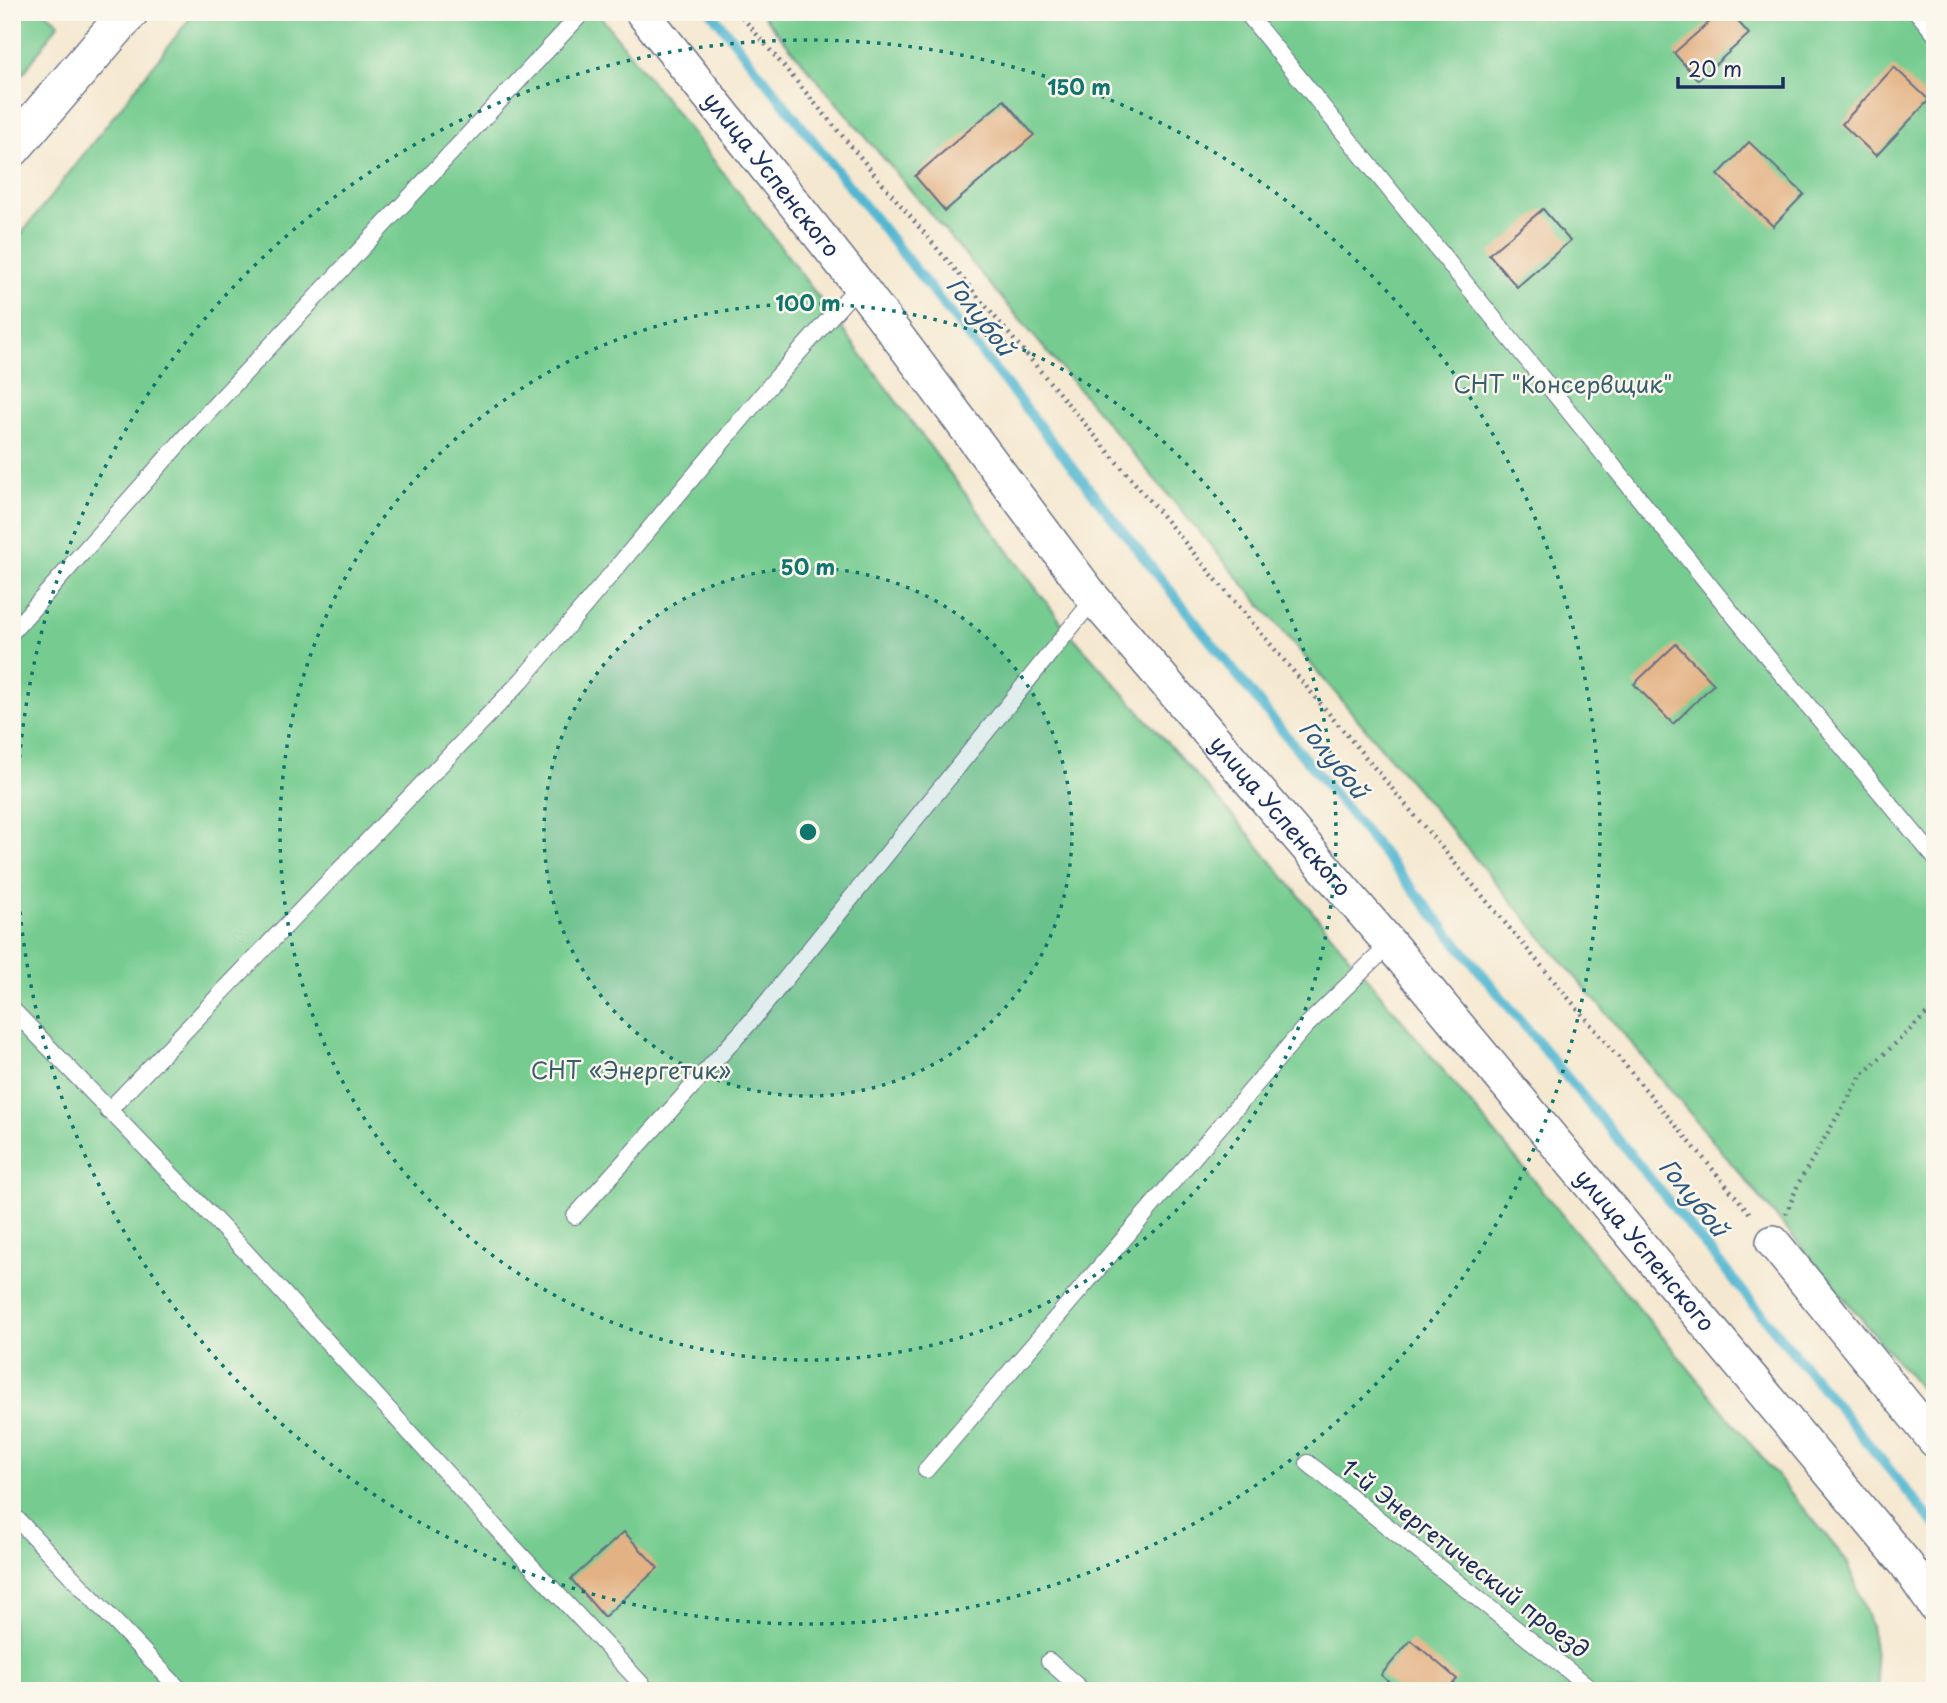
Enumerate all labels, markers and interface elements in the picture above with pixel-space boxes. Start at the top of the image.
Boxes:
scale bar [1678,46,1783,90]
text: 20 m [1688,52,1742,84]
text: 150 m [1047,70,1111,102]
street label: улица Успенского [696,84,849,264]
water label: Голубой [939,268,1026,365]
text: 100 m [775,286,841,318]
park label: СНТ "Консервщик" [1454,366,1672,401]
text: 50 m [781,550,835,582]
water label: Голубой [1292,712,1379,808]
street label: улица Успенского [1202,727,1361,904]
centre of rings [796,820,820,844]
park label: СНТ «Энергетик» [531,1052,731,1087]
water label: Голубой [1652,1150,1739,1246]
street label: улица Успенского [1568,1160,1724,1339]
street label: 1-й Энергетический проезд [1334,1450,1597,1666]

